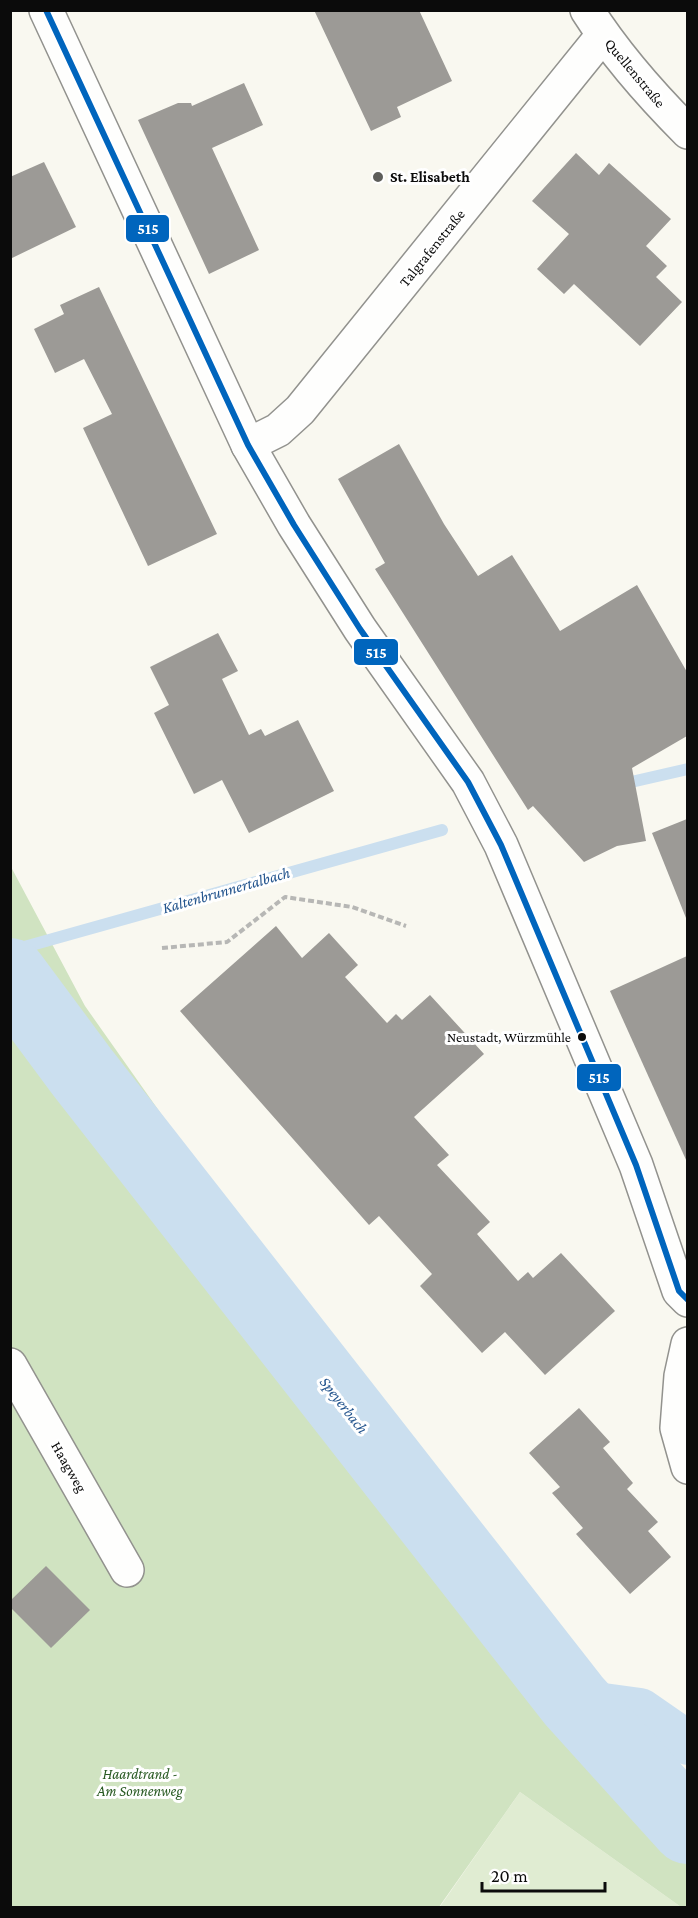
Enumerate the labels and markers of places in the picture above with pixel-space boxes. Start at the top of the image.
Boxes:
place label: St. Elisabeth [390,169,470,185]
marker: St. Elisabeth [371,170,385,184]
place label: Neustadt, Würzmühle [447,1029,571,1045]
marker: Neustadt, Würzmühle [576,1031,588,1043]

